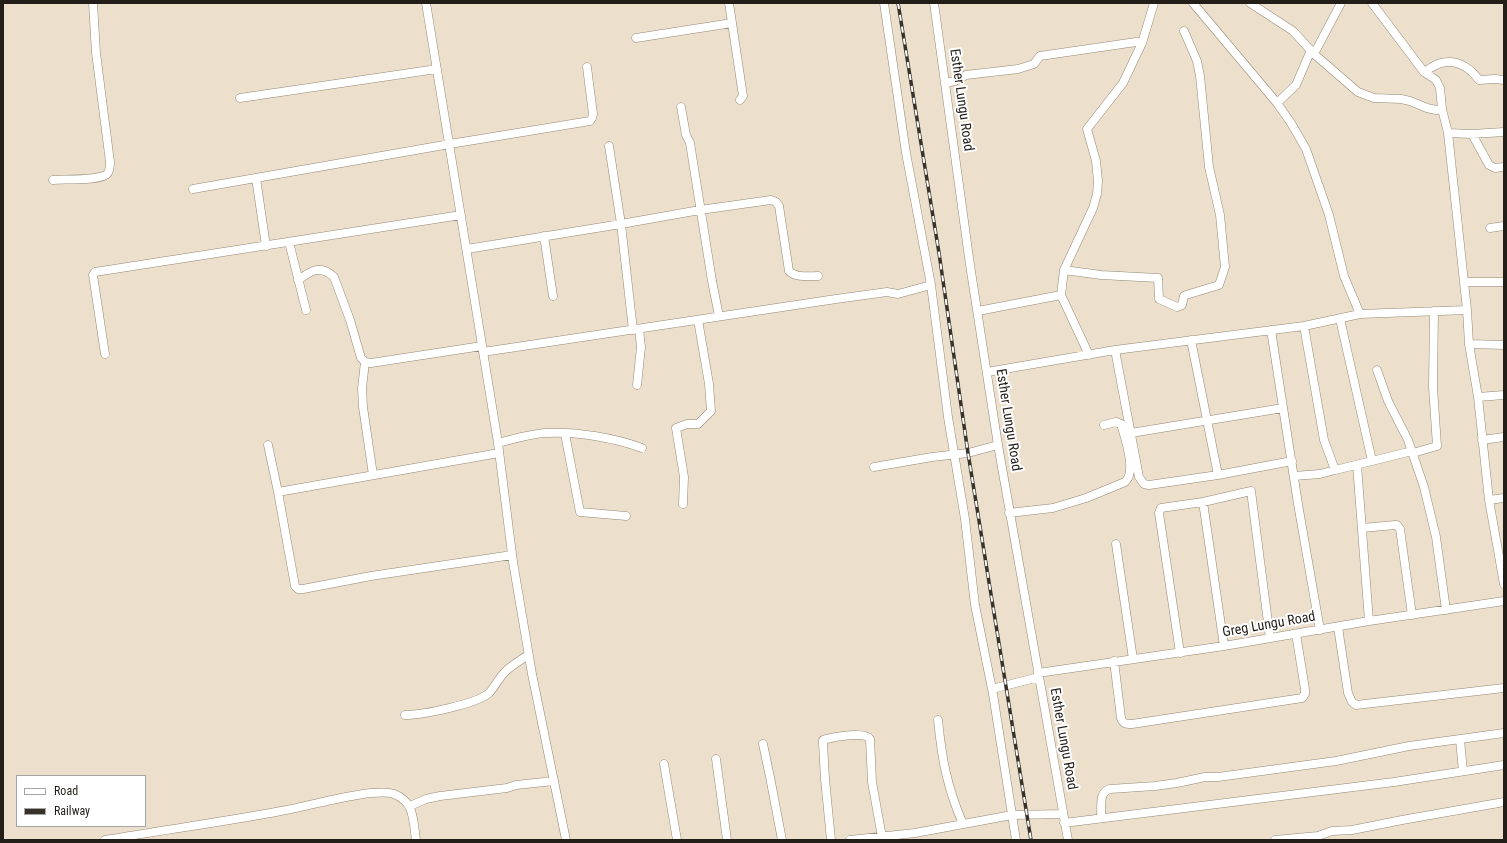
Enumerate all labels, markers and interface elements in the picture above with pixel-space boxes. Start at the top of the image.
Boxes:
street label: Esther Lungu Road [946,48,976,152]
street label: Esther Lungu Road [992,368,1024,472]
street label: Greg Lungu Road [1221,609,1317,641]
street label: Esther Lungu Road [1046,687,1080,791]
legend [16,775,146,827]
text: Road [54,784,78,798]
text: Railway [54,804,90,818]

